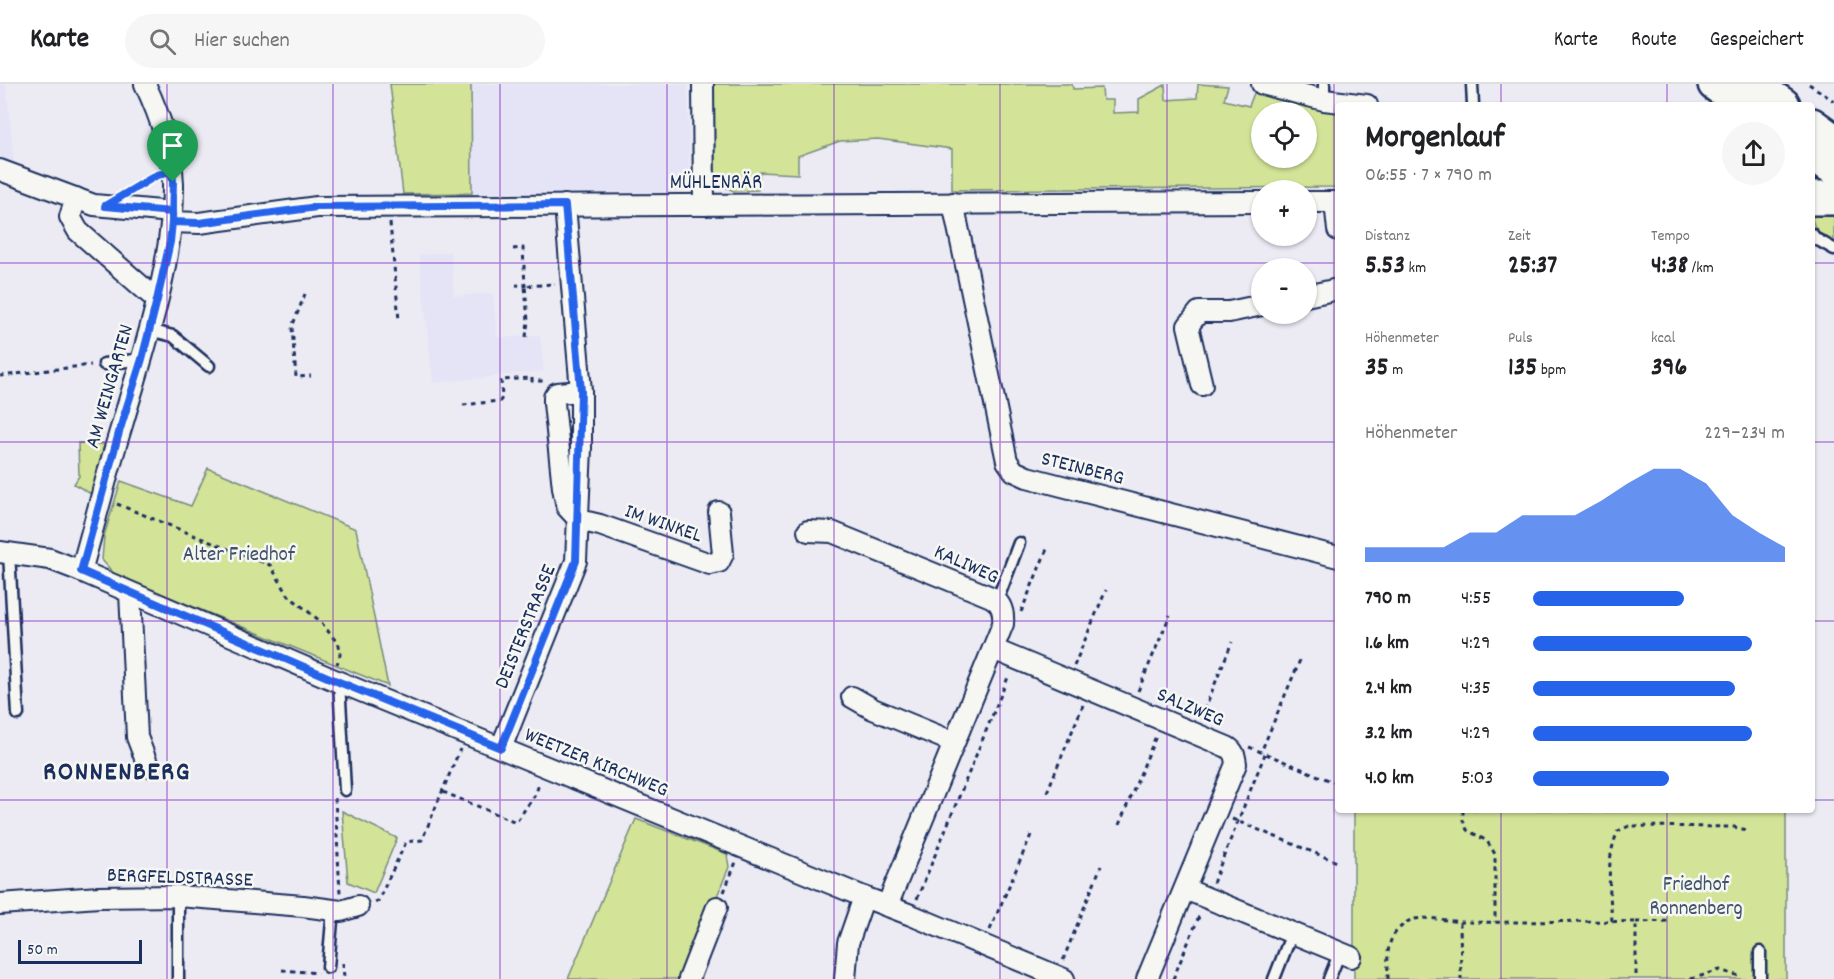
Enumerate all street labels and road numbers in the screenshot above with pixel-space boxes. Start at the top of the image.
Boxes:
street label: MÜHLENRÄR [670,169,762,199]
street label: AM WEINGARTEN [79,321,143,452]
street label: STEINBERG [1038,445,1127,495]
street label: IM WINKEL [620,498,706,552]
street label: KALIWEG [928,538,1003,593]
street label: DEISTERSTRASSE [488,560,566,694]
street label: SALZWEG [1151,681,1228,736]
street label: WEETZER KIRCHWEG [519,721,672,806]
street label: BERGFELDSTRASSE [106,861,254,897]

